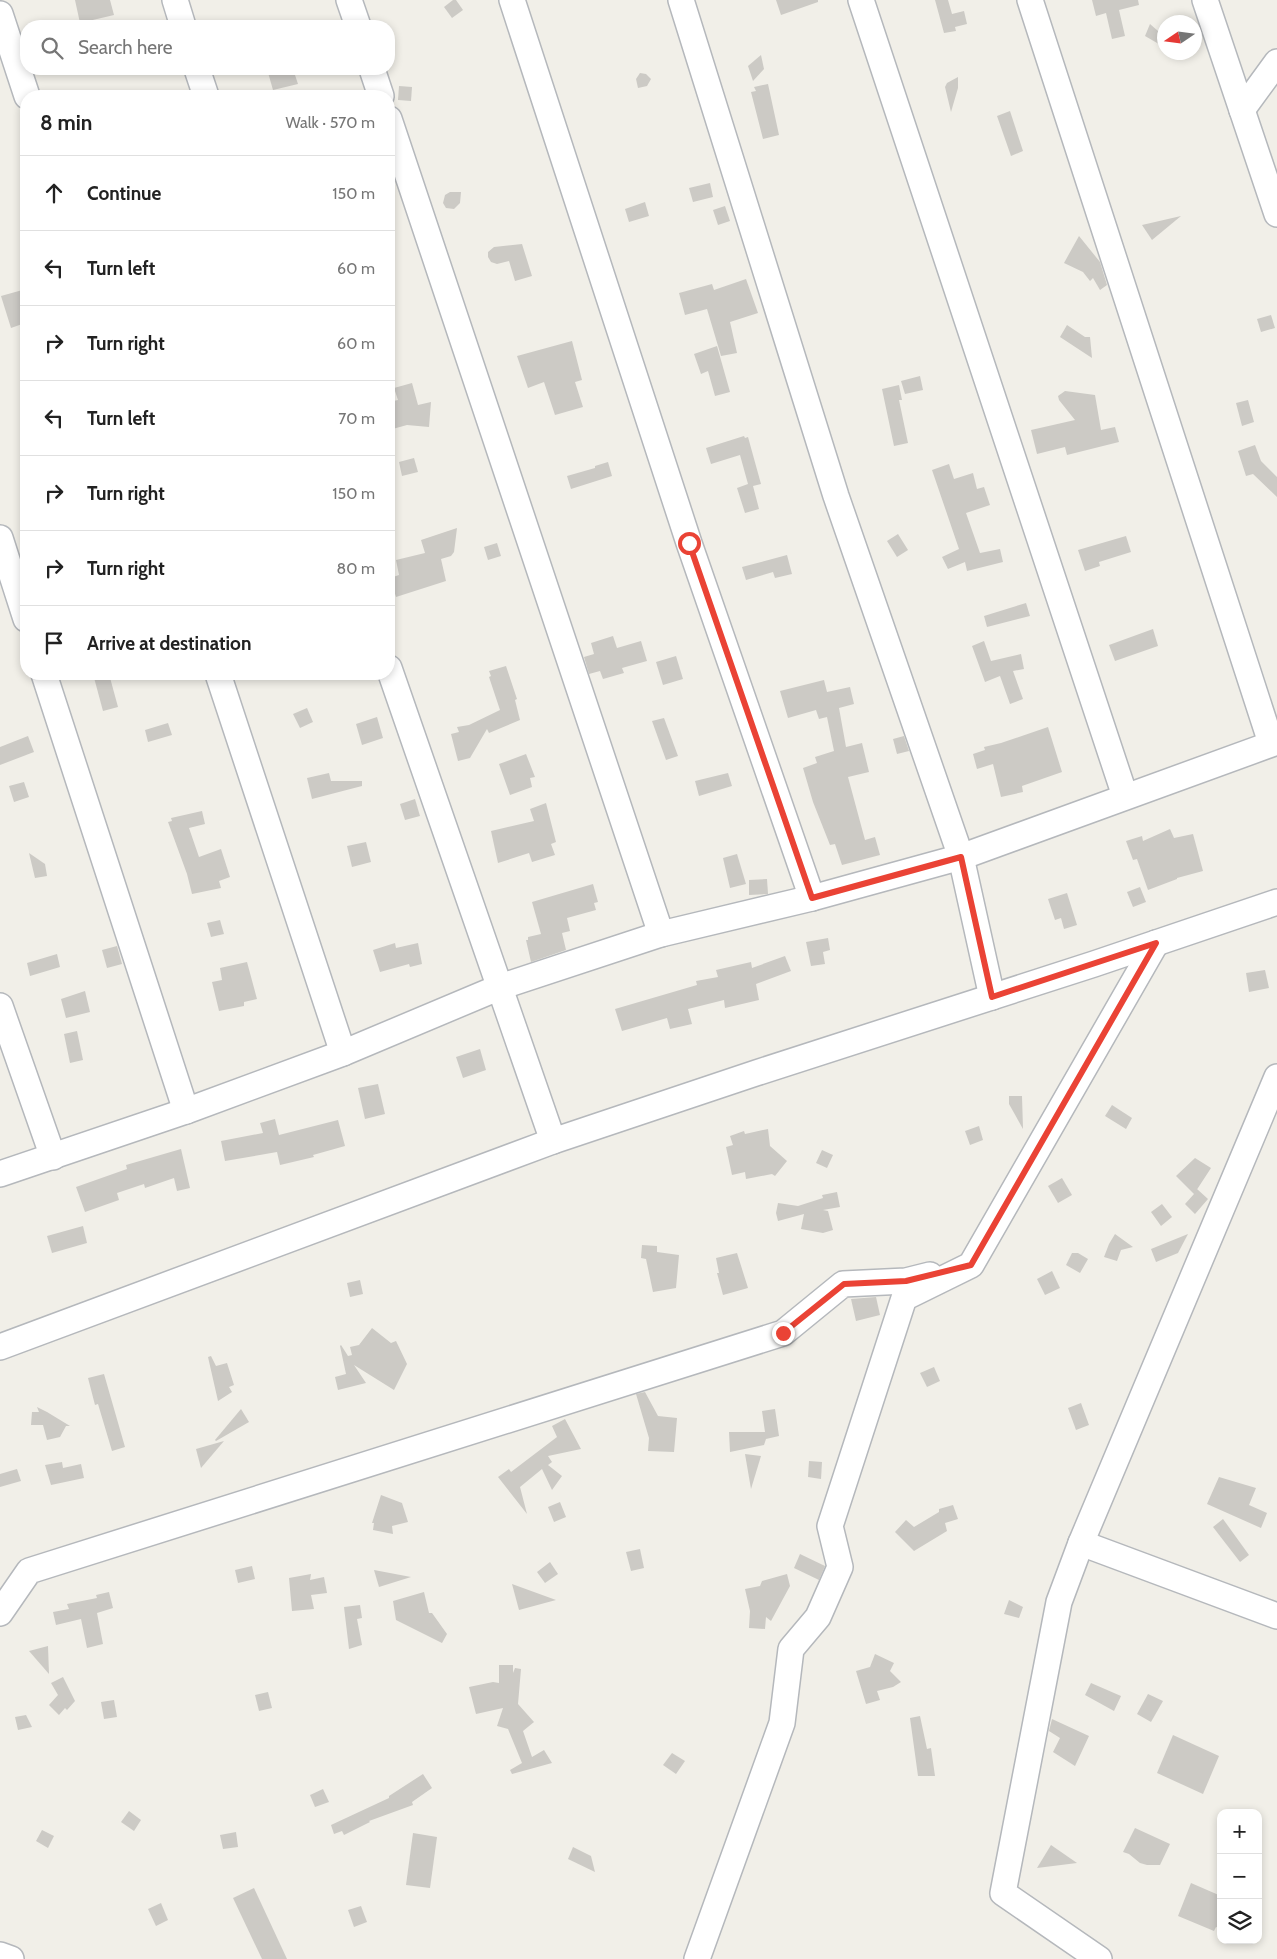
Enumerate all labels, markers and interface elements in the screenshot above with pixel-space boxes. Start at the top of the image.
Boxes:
north arrow [1157,15,1202,60]
search box [20,20,395,75]
icon: search [38,34,66,62]
text: Search here [78,36,172,59]
text: 8 min [40,110,92,135]
text: Walk · 570 m [286,113,375,132]
icon: ahead [40,179,68,207]
text: Continue [87,182,161,205]
text: 150 m [332,184,375,203]
icon: left [40,254,68,282]
text: Turn left [87,257,155,280]
text: 60 m [337,259,375,278]
icon: right [40,329,68,357]
text: Turn right [87,332,165,355]
text: 60 m [337,334,375,353]
icon: left [40,404,68,432]
text: Turn left [87,407,155,430]
text: 70 m [338,409,375,428]
icon: right [40,479,68,507]
text: Turn right [87,482,165,505]
text: 150 m [332,484,375,503]
route start [678,532,701,555]
icon: right [40,554,68,582]
text: Turn right [87,557,165,580]
text: 80 m [337,559,375,578]
icon: arrive [40,629,68,657]
text: Arrive at destination [87,632,251,655]
route end [772,1322,795,1345]
map controls [1217,1809,1262,1944]
button: + [1217,1809,1262,1854]
button: − [1217,1854,1262,1899]
button: layers [1217,1899,1262,1944]

